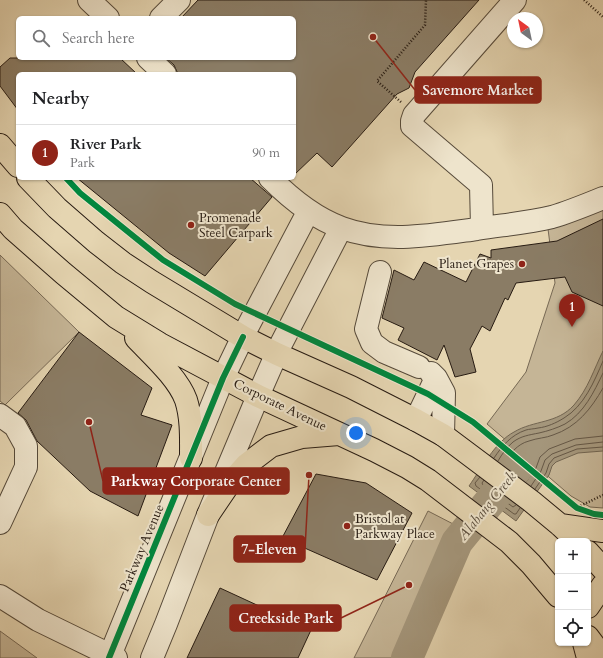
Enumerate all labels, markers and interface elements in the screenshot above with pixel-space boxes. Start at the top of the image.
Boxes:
north arrow [507,12,543,48]
search box [16,16,296,60]
icon: search [30,27,52,49]
text: Search here [62,28,135,48]
callout: Savemore Market [415,77,541,103]
text: Savemore Market [423,81,534,100]
text: Nearby [32,87,89,110]
text: River Park [70,134,142,154]
text: 1 [42,144,48,162]
text: 90 m [252,144,280,162]
text: Park [70,154,95,172]
place label: Promenade Steel Carpark [199,209,273,242]
marker: Promenade Steel Carpark [186,220,196,230]
place label: Planet Grapes [439,255,514,273]
marker: Planet Grapes [517,259,527,269]
pin: 1 [559,294,585,327]
street label: Corporate Avenue [230,375,330,435]
your location [346,423,366,443]
callout: Parkway Corporate Center [103,468,289,494]
water label: Alabang Creek [453,468,520,545]
text: Parkway Corporate Center [111,472,282,491]
street label: Parkway Avenue [115,501,169,595]
place label: Bristol at Parkway Place [355,510,435,543]
marker: Bristol at Parkway Place [342,521,352,531]
callout: 7-Eleven [234,536,305,562]
map controls [555,538,591,646]
button: + [555,538,591,574]
text: 7-Eleven [241,540,297,559]
button: − [555,574,591,610]
callout: Creekside Park [230,605,341,631]
text: Creekside Park [238,609,334,628]
button: locate [555,610,591,646]

